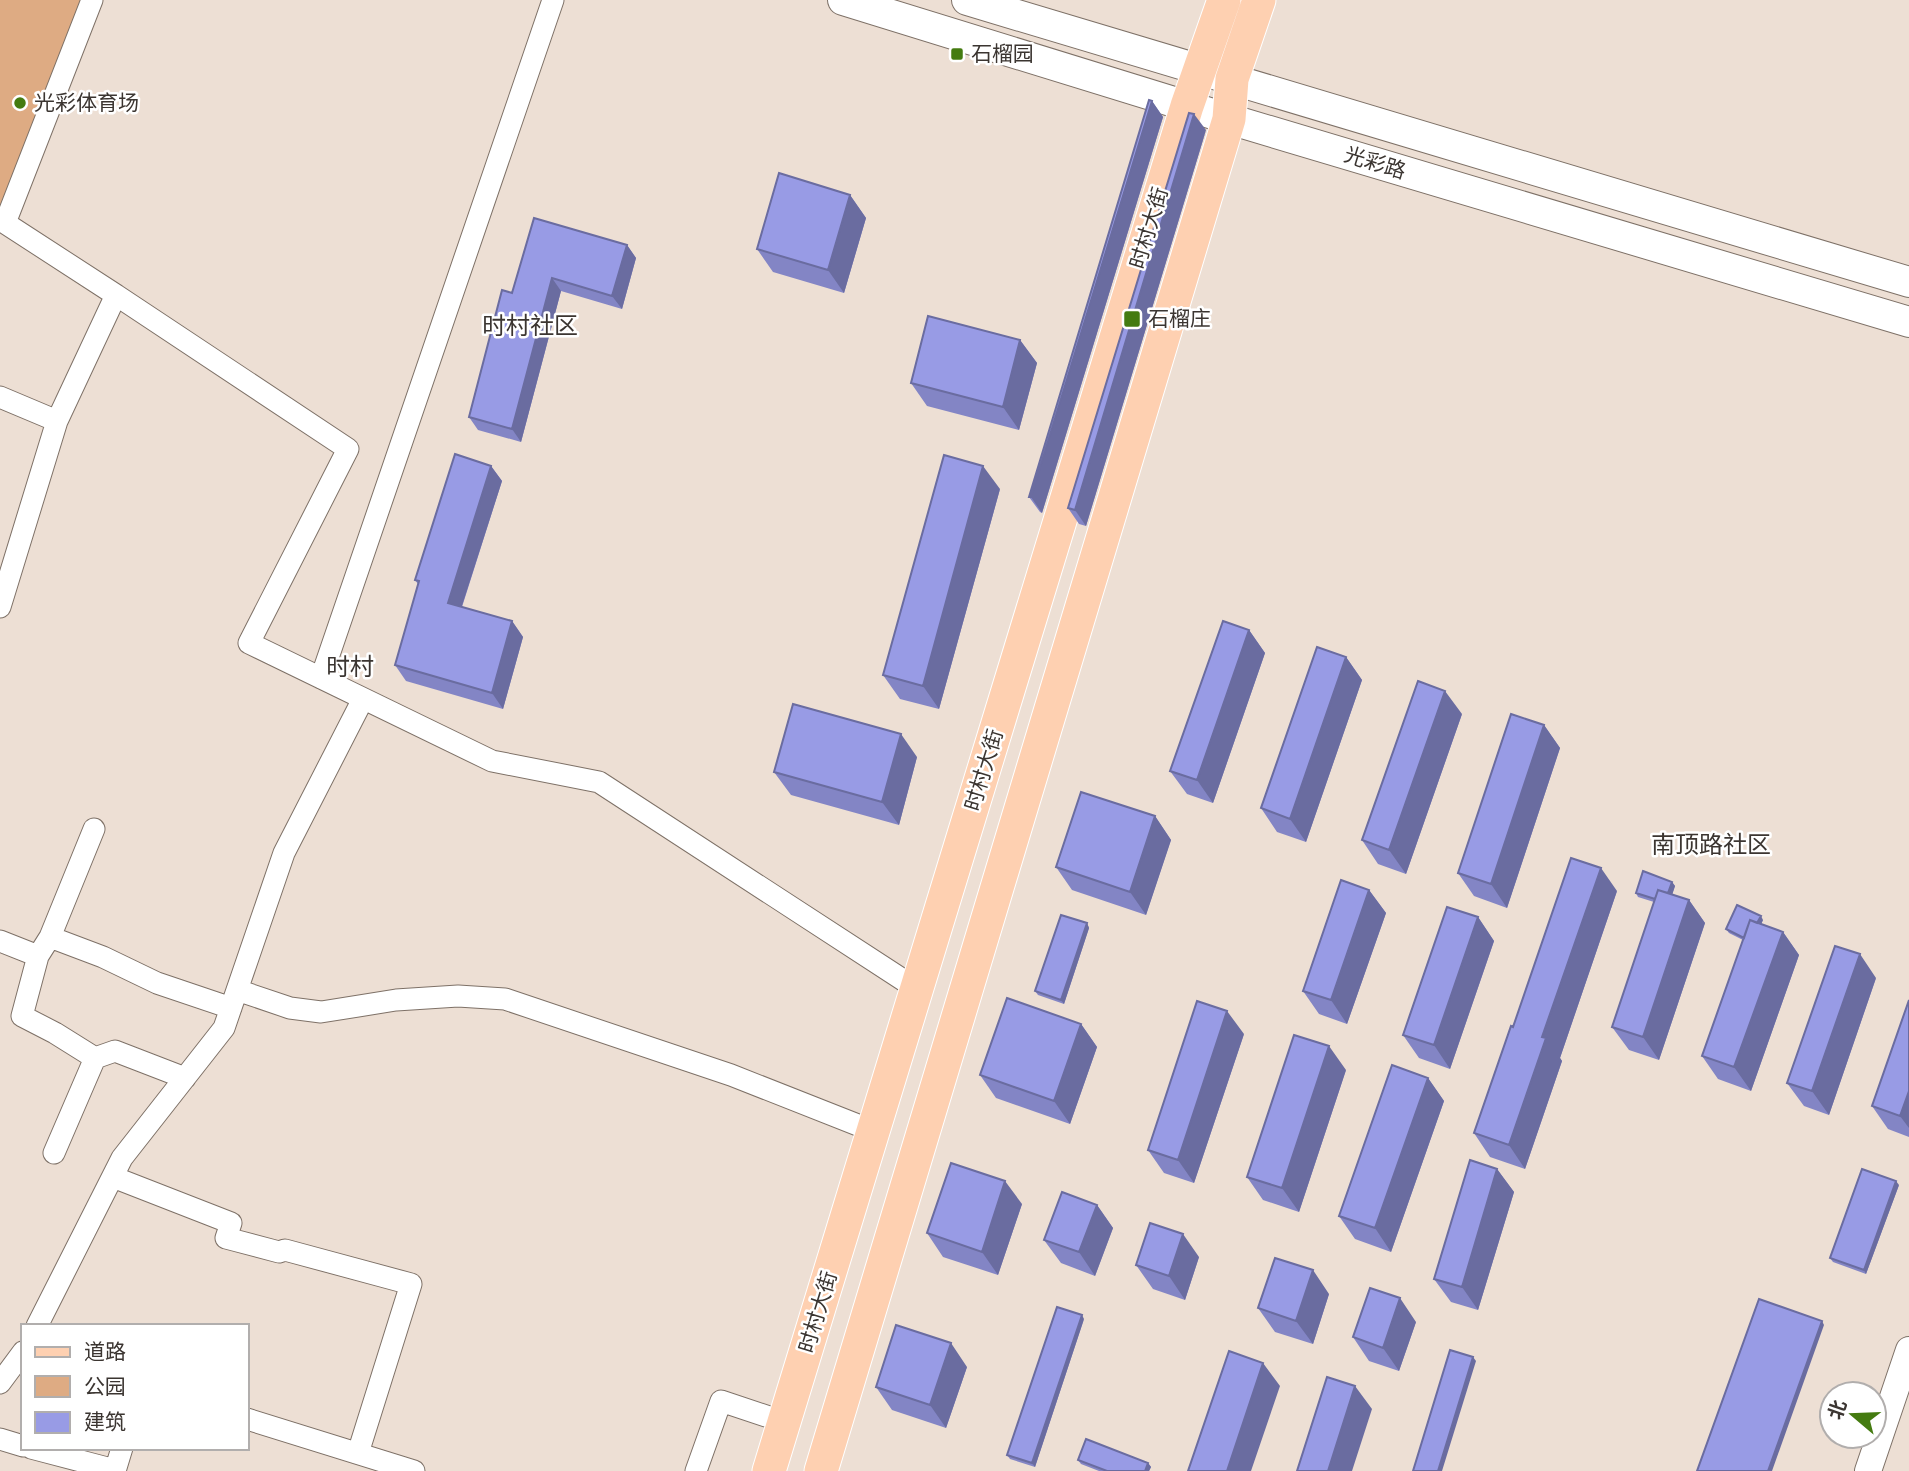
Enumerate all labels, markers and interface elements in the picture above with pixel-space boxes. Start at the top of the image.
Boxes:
place label: 石榴园 [971,42,1034,66]
marker: 石榴园 [949,46,965,62]
place label: 光彩体育场 [34,91,139,115]
marker: 光彩体育场 [12,95,28,111]
street label: 光彩路 [1341,142,1409,184]
street label: 时村大街 [1125,184,1173,272]
place label: 石榴庄 [1148,307,1211,331]
marker: 石榴庄 [1122,309,1142,329]
district label: 时村社区 [482,312,578,340]
district label: 时村 [326,653,374,681]
street label: 时村大街 [960,726,1008,814]
district label: 南顶路社区 [1651,831,1771,859]
street label: 时村大街 [794,1268,842,1356]
legend [21,1324,248,1450]
text: 道路 [84,1340,126,1364]
text: 公园 [84,1375,126,1399]
north arrow [1818,1380,1888,1450]
text: 北 [1823,1397,1850,1422]
text: 建筑 [84,1410,126,1434]

